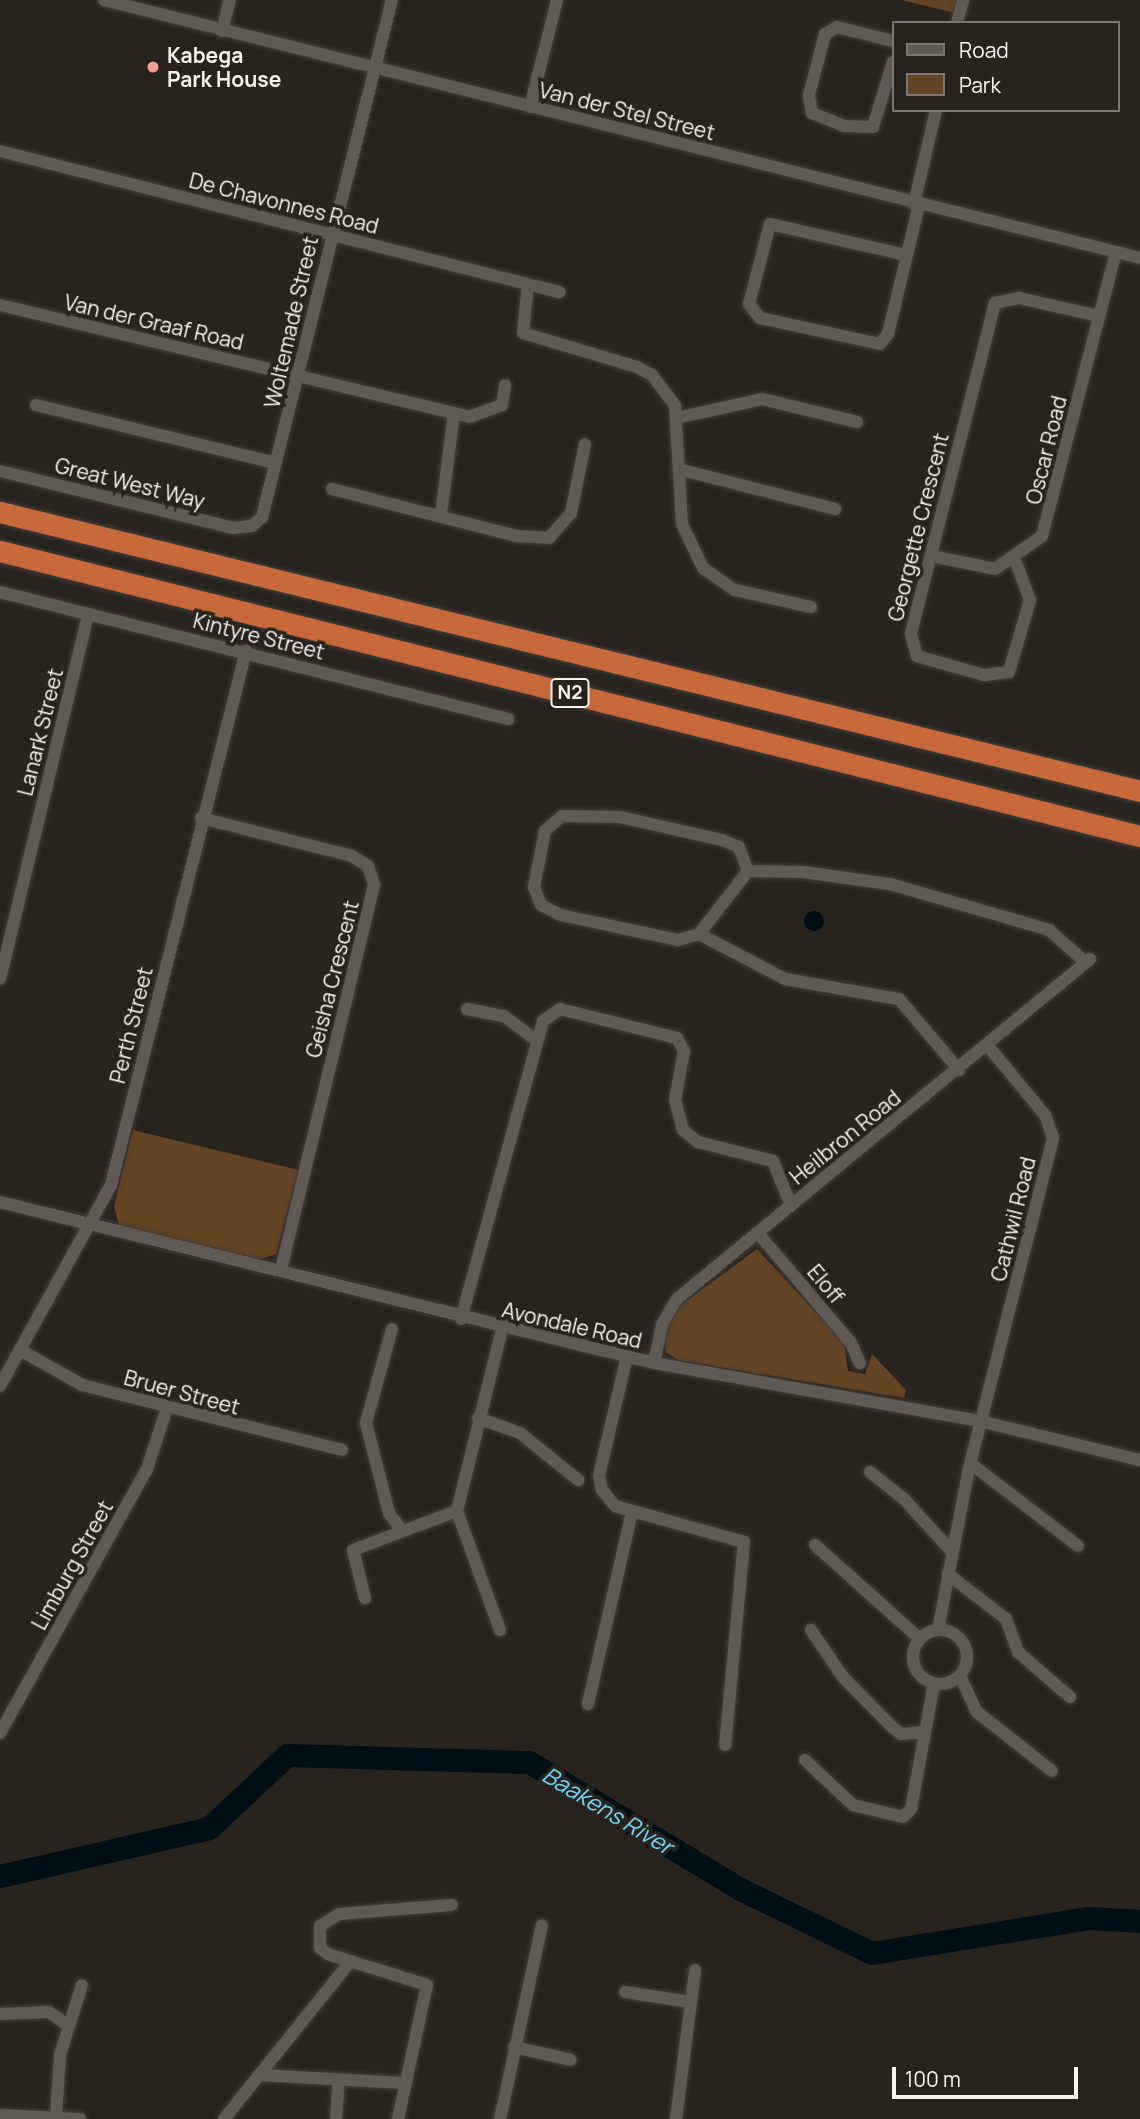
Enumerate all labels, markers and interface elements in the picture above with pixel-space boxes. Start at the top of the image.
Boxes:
legend [892,21,1119,112]
text: Road [959,36,1009,64]
place label: Kabega Park House [167,42,281,92]
marker: Kabega Park House [145,59,161,75]
text: Park [959,71,1001,99]
street label: Van der Stel Street [536,77,718,145]
street label: De Chavonnes Road [187,167,381,239]
street label: Woltemade Street [259,234,323,410]
street label: Van der Graaf Road [62,289,246,355]
street label: Oscar Road [1020,393,1072,507]
street label: Georgette Crescent [882,430,954,624]
street label: Great West Way [52,452,208,514]
street label: Kintyre Street [191,608,327,664]
street label: Lanark Street [12,666,68,798]
road number: N2 [549,678,591,708]
street label: Geisha Crescent [300,898,364,1060]
street label: Perth Street [104,964,158,1086]
street label: Heilbron Road [785,1085,905,1189]
street label: Cathwil Road [985,1154,1041,1284]
street label: Eloff [802,1259,850,1309]
street label: Avondale Road [500,1297,644,1353]
street label: Bruer Street [121,1364,243,1420]
street label: Limburg Street [26,1496,118,1634]
water label: Baakens River [538,1760,678,1860]
scale bar [895,2052,1080,2096]
text: 100 m [905,2065,961,2093]

